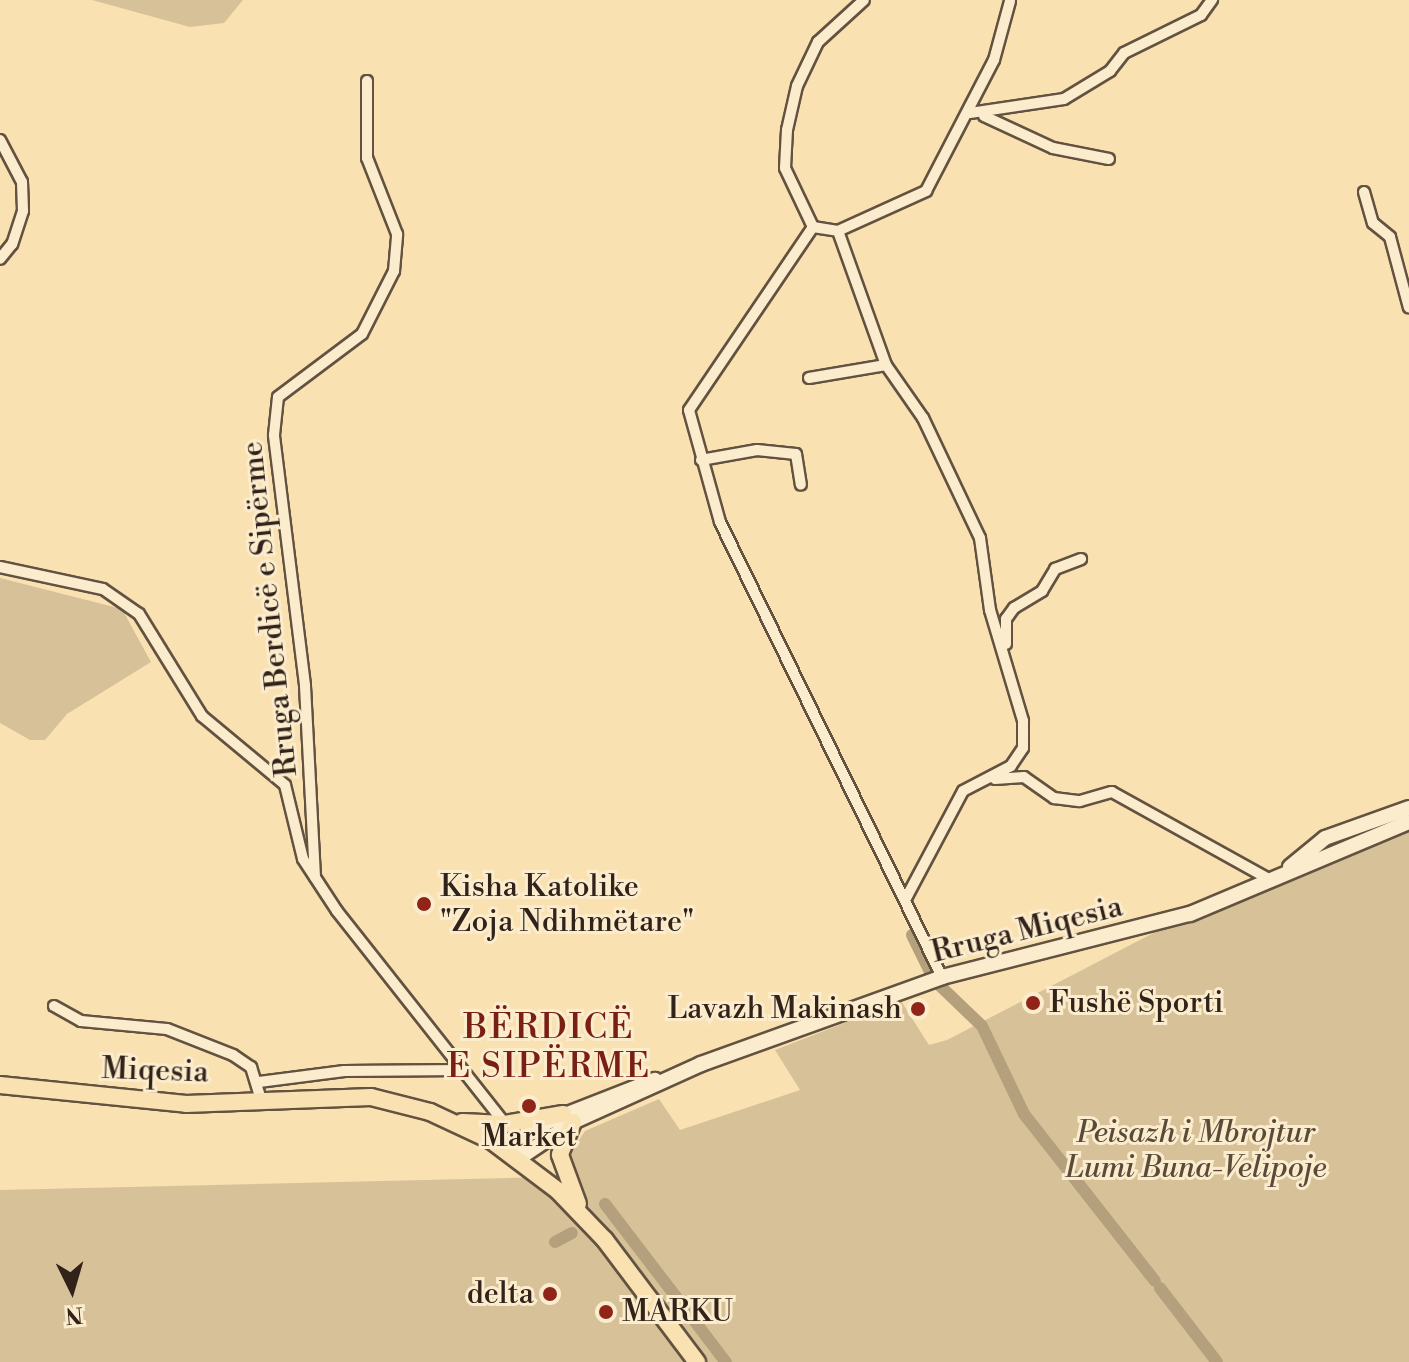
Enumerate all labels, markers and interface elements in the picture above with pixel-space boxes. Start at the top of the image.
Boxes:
street label: Rruga Berdicë e Sipërme [234,440,306,778]
place label: Kisha Katolike "Zoja Ndihmëtare" [440,869,694,940]
street label: Rruga Miqesia [928,889,1126,971]
marker: Kisha Katolike "Zoja Ndihmëtare" [415,895,433,913]
place label: Fushë Sporti [1049,985,1224,1021]
place label: Lavazh Makinash [667,991,902,1027]
marker: Fushë Sporti [1024,994,1042,1012]
marker: Lavazh Makinash [909,1000,927,1018]
district label: BËRDICË E SIPËRME [447,1008,651,1088]
street label: Miqesia [101,1051,209,1091]
marker: Market [520,1097,538,1115]
park label: Peisazh i Mbrojtur Lumi Buna-Velipoje [1066,1115,1326,1186]
place label: Market [481,1119,577,1155]
north arrow [32,1250,112,1330]
place label: delta [467,1276,534,1312]
marker: delta [541,1285,559,1303]
place label: MARKU [622,1294,733,1330]
text: N [64,1300,84,1329]
marker: MARKU [597,1303,615,1321]

